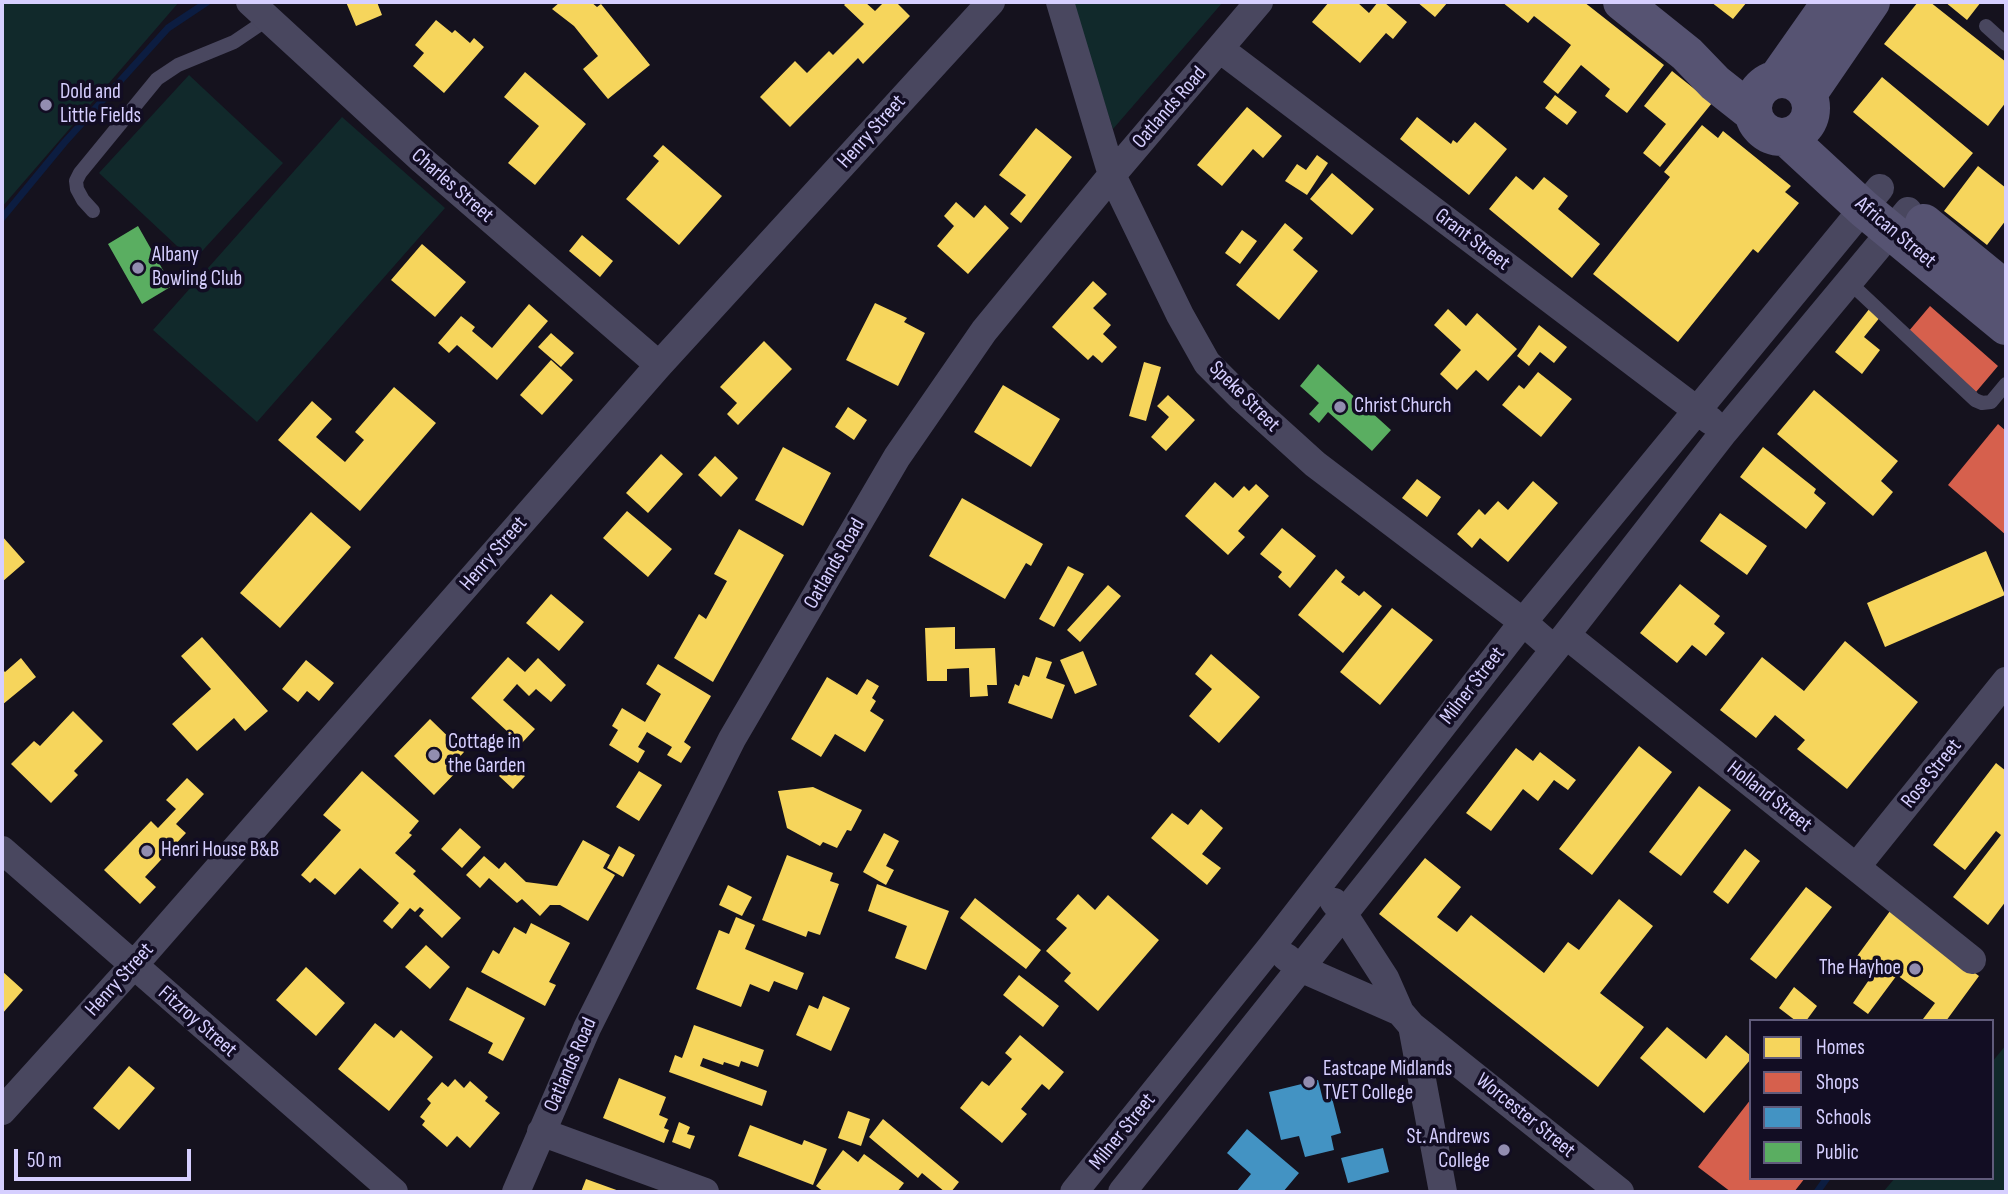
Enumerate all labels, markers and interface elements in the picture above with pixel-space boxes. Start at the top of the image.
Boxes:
street label: Oatlands Road [1128,62,1212,154]
place label: Dold and Little Fields [60,80,141,130]
street label: Henry Street [833,90,911,174]
marker: Dold and Little Fields [38,97,54,113]
street label: Charles Street [406,143,498,229]
street label: African Street [1849,192,1941,274]
street label: Grant Street [1429,204,1515,276]
place label: Albany Bowling Club [152,243,242,293]
marker: Albany Bowling Club [130,260,146,276]
street label: Speke Street [1203,356,1285,438]
place label: Christ Church [1354,394,1451,420]
marker: Christ Church [1332,399,1348,415]
street label: Henry Street [455,512,533,596]
street label: Oatlands Road [799,514,871,614]
street label: Milner Street [1435,642,1511,730]
place label: Cottage in the Garden [448,730,526,780]
street label: Rose Street [1896,734,1968,814]
marker: Cottage in the Garden [426,747,442,763]
street label: Holland Street [1722,756,1816,838]
place label: Henri House B&B [161,838,279,864]
marker: Henri House B&B [139,843,155,859]
street label: Henry Street [81,938,159,1022]
place label: The Hayhoe [1819,956,1901,982]
marker: The Hayhoe [1907,961,1923,977]
street label: Fitzroy Street [152,981,242,1063]
street label: Oatlands Road [539,1014,603,1116]
legend [1749,1019,1994,1180]
text: Homes [1816,1035,1865,1060]
place label: Eastcape Midlands TVET College [1323,1057,1452,1107]
street label: Worcester Street [1470,1068,1580,1164]
text: Shops [1816,1070,1859,1095]
marker: Eastcape Midlands TVET College [1301,1074,1317,1090]
street label: Milner Street [1084,1089,1162,1175]
text: Schools [1816,1105,1871,1130]
place label: St. Andrews College [1407,1125,1490,1175]
scale bar [18,1134,194,1178]
text: Public [1816,1140,1859,1165]
marker: St. Andrews College [1496,1142,1512,1158]
text: 50 m [27,1148,62,1173]

